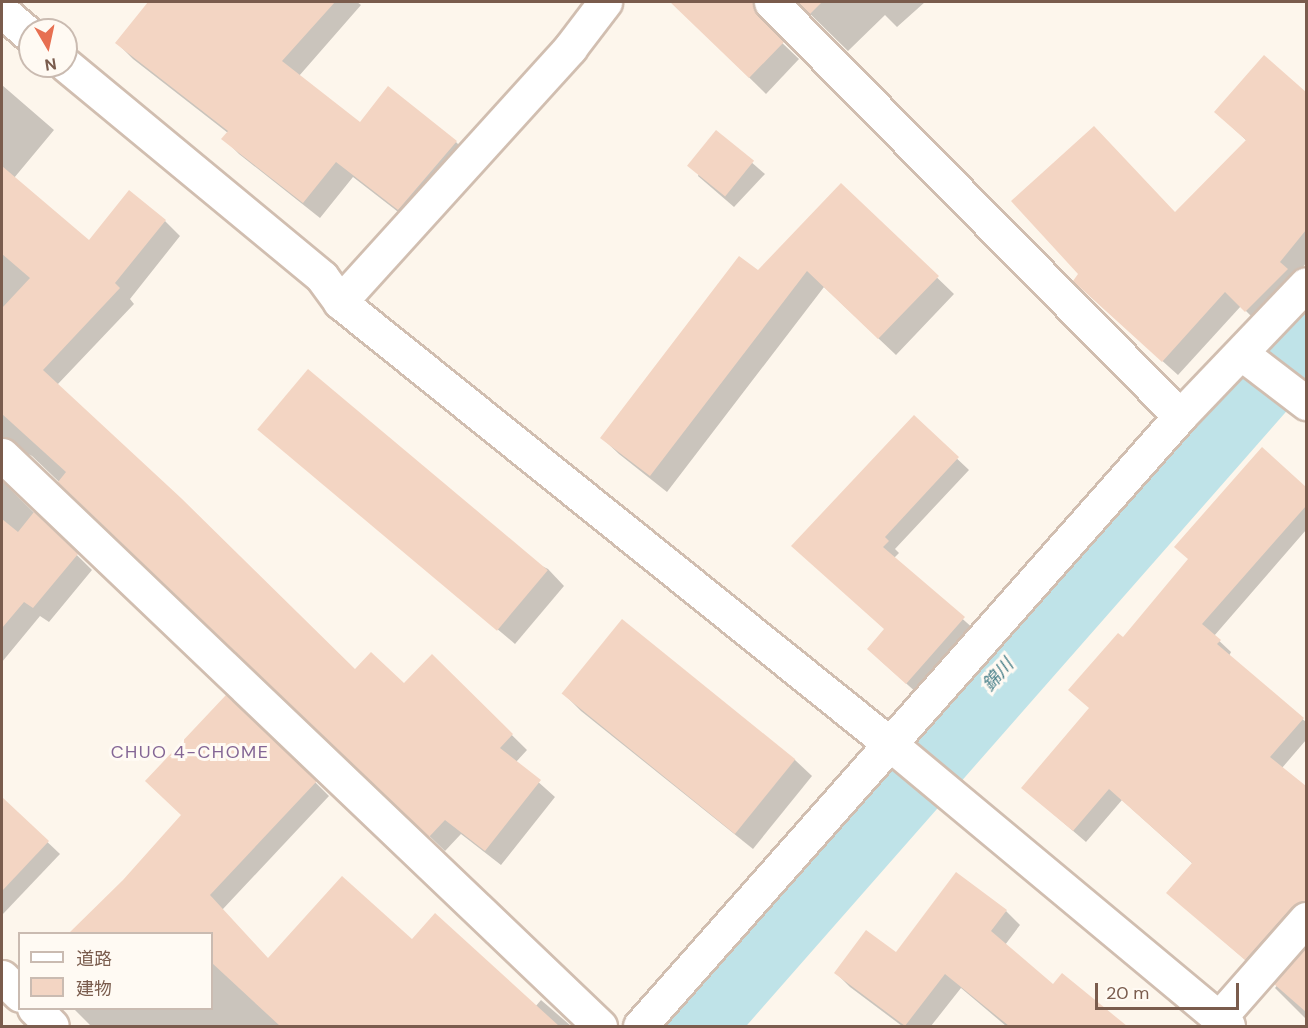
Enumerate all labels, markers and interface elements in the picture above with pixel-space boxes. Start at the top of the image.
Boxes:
north arrow [18,18,78,78]
text: N [43,53,58,76]
water label: 錦川 [978,654,1018,696]
district label: CHUO 4-CHOME [111,741,269,763]
legend [18,932,213,1010]
text: 道路 [76,947,112,971]
scale bar [1098,971,1242,1009]
text: 建物 [76,977,112,1001]
text: 20 m [1106,981,1149,1005]

